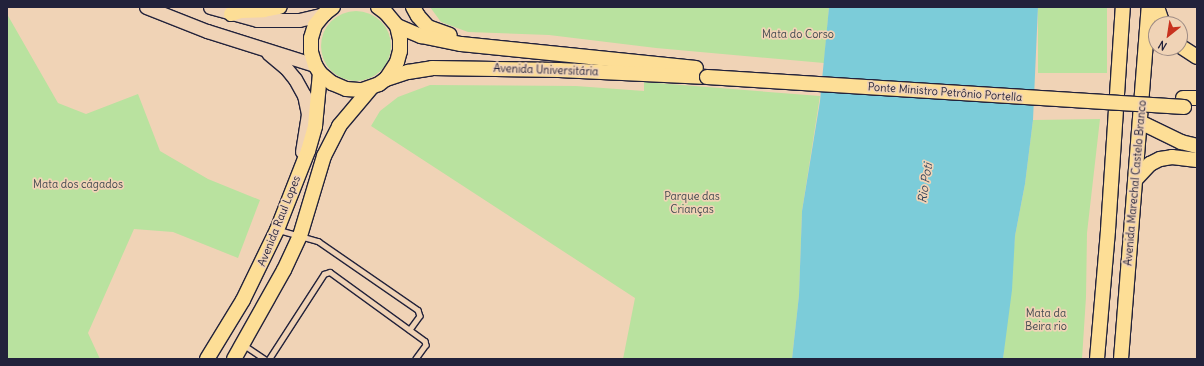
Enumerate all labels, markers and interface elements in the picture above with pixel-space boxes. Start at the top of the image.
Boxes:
north arrow [1148,16,1188,56]
park label: Mata do Corso [762,27,834,41]
text: N [1156,38,1169,53]
street label: Avenida Universitária [493,62,599,78]
street label: Ponte Ministro Petrônio Portella [867,80,1023,104]
street label: Avenida Marechal Castelo Branco [1121,100,1149,266]
water label: Rio Poti [915,162,935,204]
street label: Avenida Raul Lopes [255,174,303,268]
park label: Mata dos cágados [33,177,123,191]
park label: Parque das Crianças [664,190,720,216]
park label: Mata da Beira rio [1025,307,1067,333]

